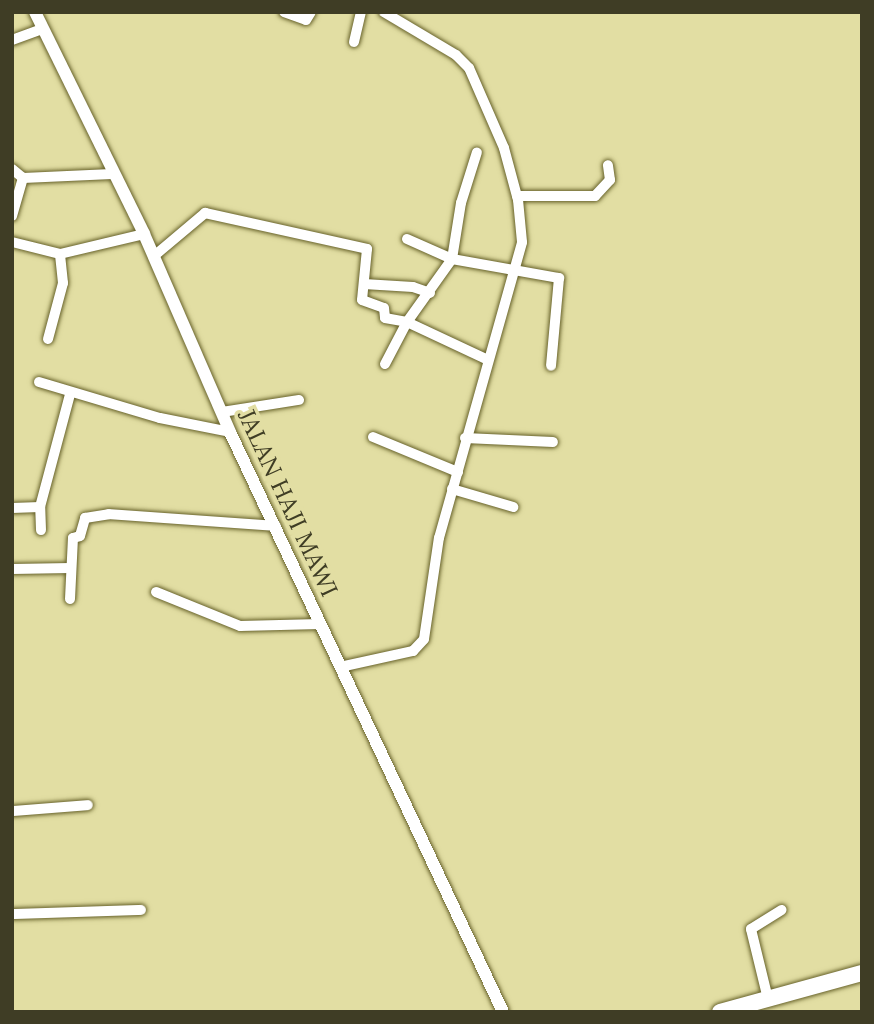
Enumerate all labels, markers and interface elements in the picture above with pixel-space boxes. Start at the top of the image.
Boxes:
street label: JALAN HAJI MAWI [232,405,344,601]

